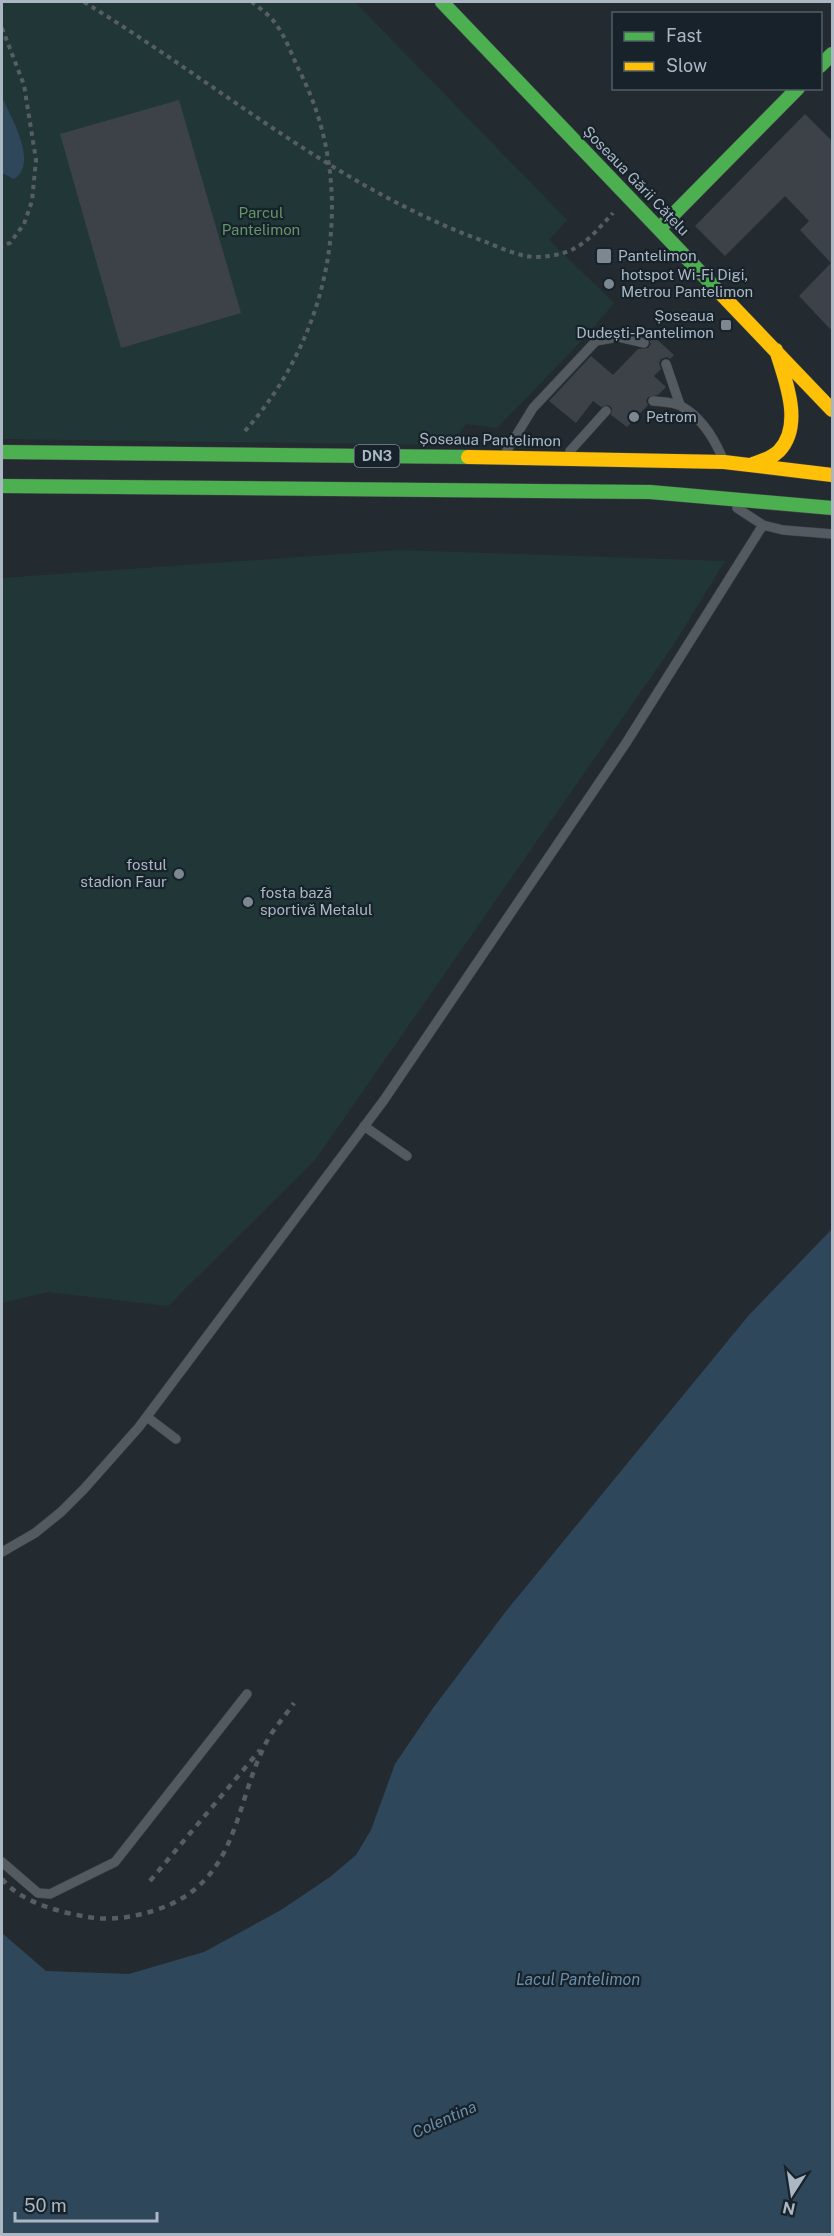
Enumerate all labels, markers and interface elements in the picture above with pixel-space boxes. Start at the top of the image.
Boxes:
legend [612,12,822,90]
text: Fast [666,25,702,46]
text: Slow [666,55,707,76]
street label: Șoseaua Gării Cățelu [580,123,693,239]
park label: Parcul Pantelimon [222,204,300,238]
marker: Pantelimon [595,247,613,265]
place label: Pantelimon [618,247,697,264]
place label: hotspot Wi-Fi Digi, Metrou Pantelimon [621,266,753,300]
marker: hotspot Wi-Fi Digi, Metrou Pantelimon [602,277,616,291]
place label: Șoseaua Dudești-Pantelimon [576,307,714,341]
marker: Șoseaua Dudești-Pantelimon [719,318,733,332]
place label: Petrom [646,408,697,425]
marker: Petrom [627,410,641,424]
street label: Șoseaua Pantelimon [419,430,561,449]
road number: DN3 [354,445,400,467]
place label: fostul stadion Faur [80,856,167,890]
marker: fostul stadion Faur [172,867,186,881]
place label: fosta bază sportivă Metalul [260,884,373,918]
marker: fosta bază sportivă Metalul [241,895,255,909]
water label: Lacul Pantelimon [516,1970,640,1989]
water label: Colentina [409,2097,479,2142]
north arrow [762,2164,822,2224]
scale bar [15,2185,158,2223]
text: 50 m [24,2195,67,2216]
text: N [781,2198,797,2219]

